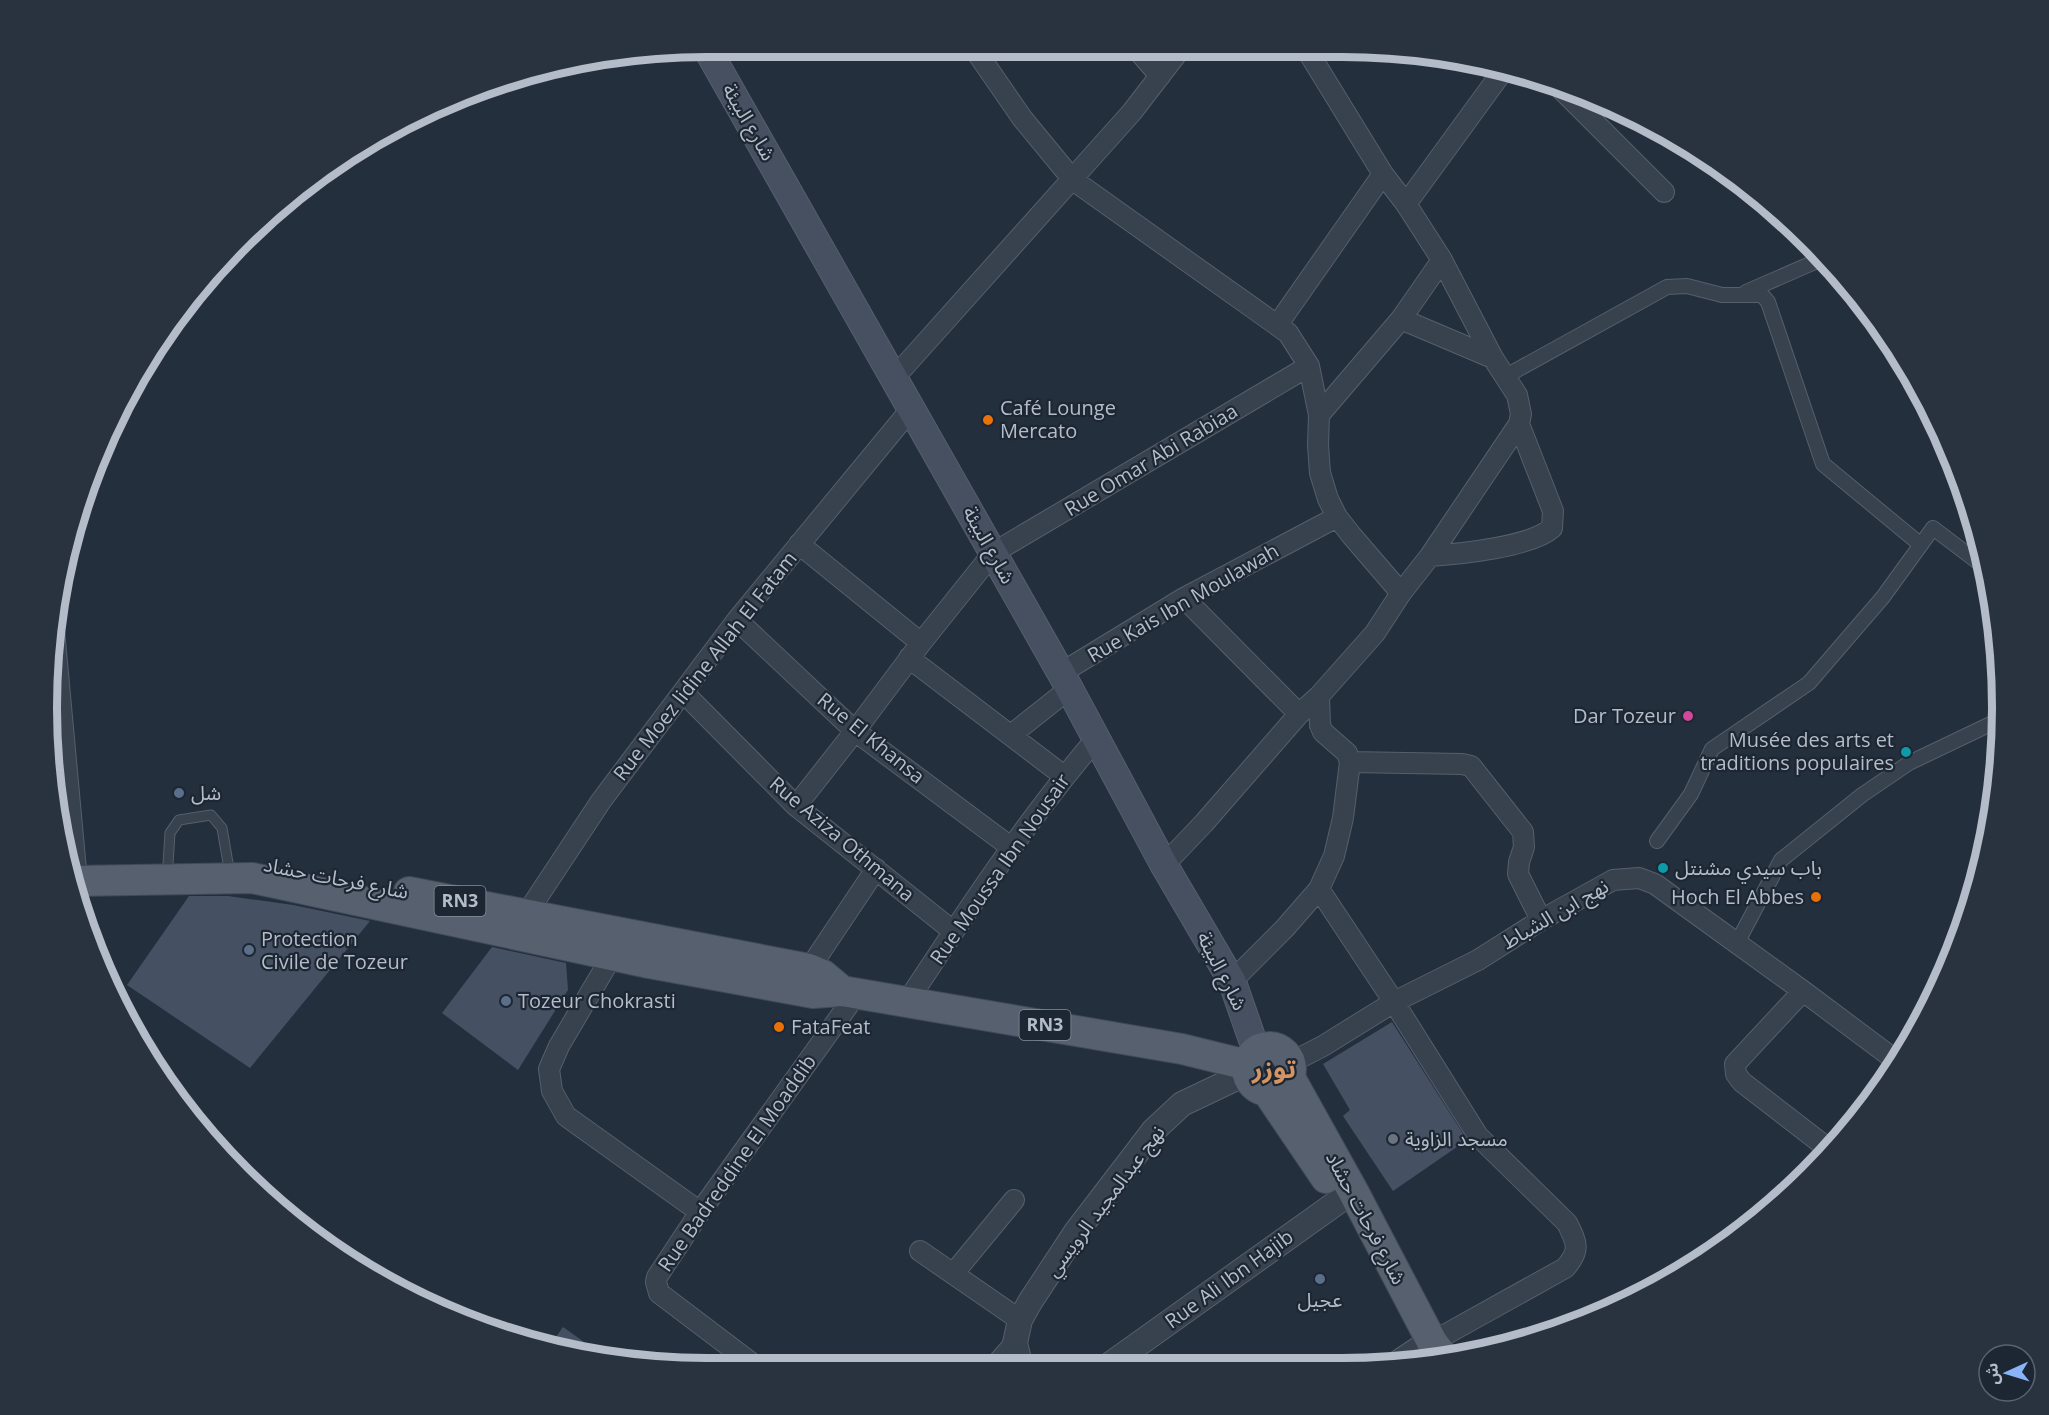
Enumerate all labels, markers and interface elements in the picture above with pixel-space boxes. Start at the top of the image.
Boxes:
street label: شارع البيئة [715,78,782,166]
place label: Café Lounge Mercato [1000,394,1116,444]
street label: Rue Omar Abi Rabiaa [1059,397,1242,522]
marker: Café Lounge Mercato [981,413,995,427]
street label: شارع البيئة [955,501,1022,589]
street label: Rue Kais Ibn Moulawah [1082,537,1283,668]
street label: Rue Moez lidine Allah El Fatam [607,546,803,786]
street label: Rue El Khansa [812,686,931,789]
place label: Dar Tozeur [1573,702,1676,729]
marker: Dar Tozeur [1681,709,1695,723]
place label: Musée des arts et traditions populaires [1700,726,1894,776]
marker: Musée des arts et traditions populaires [1899,745,1913,759]
street label: Rue Moussa Ibn Nousair [923,768,1076,970]
street label: Rue Aziza Othmana [764,770,921,907]
place label: شل [191,779,221,806]
marker: شل [172,786,186,800]
street label: شارع فرحات حشاد [261,850,411,907]
place label: باب سيدي مشنتل [1675,854,1822,884]
marker: باب سيدي مشنتل [1656,861,1670,875]
street label: نهج ابن الشباط [1496,872,1614,957]
place label: Hoch El Abbes [1671,883,1804,910]
road number: RN3 [434,886,486,916]
marker: Hoch El Abbes [1809,890,1823,904]
place label: Protection Civile de Tozeur [261,925,408,975]
street label: شارع البيئة [1189,927,1254,1016]
marker: Protection Civile de Tozeur [242,943,256,957]
place label: Tozeur Chokrasti [518,987,676,1014]
marker: Tozeur Chokrasti [499,994,513,1008]
road number: RN3 [1020,1010,1070,1040]
place label: FataFeat [791,1013,870,1040]
marker: FataFeat [772,1020,786,1034]
street label: Rue Badreddine El Moaddib [651,1049,822,1277]
district label: توزر [1251,1050,1296,1086]
street label: نهج عبدالمجيد الرويسي [1039,1119,1173,1284]
place label: مسجد الزاوية [1405,1125,1508,1152]
marker: مسجد الزاوية [1386,1132,1400,1146]
street label: شارع فرحات حشاد [1318,1147,1413,1290]
street label: Rue Ali Ibn Hajib [1159,1223,1298,1334]
marker: عجيل [1313,1272,1327,1286]
place label: عجيل [1298,1286,1342,1313]
north arrow [1977,1343,2037,1403]
text: ش [1980,1362,2004,1386]

